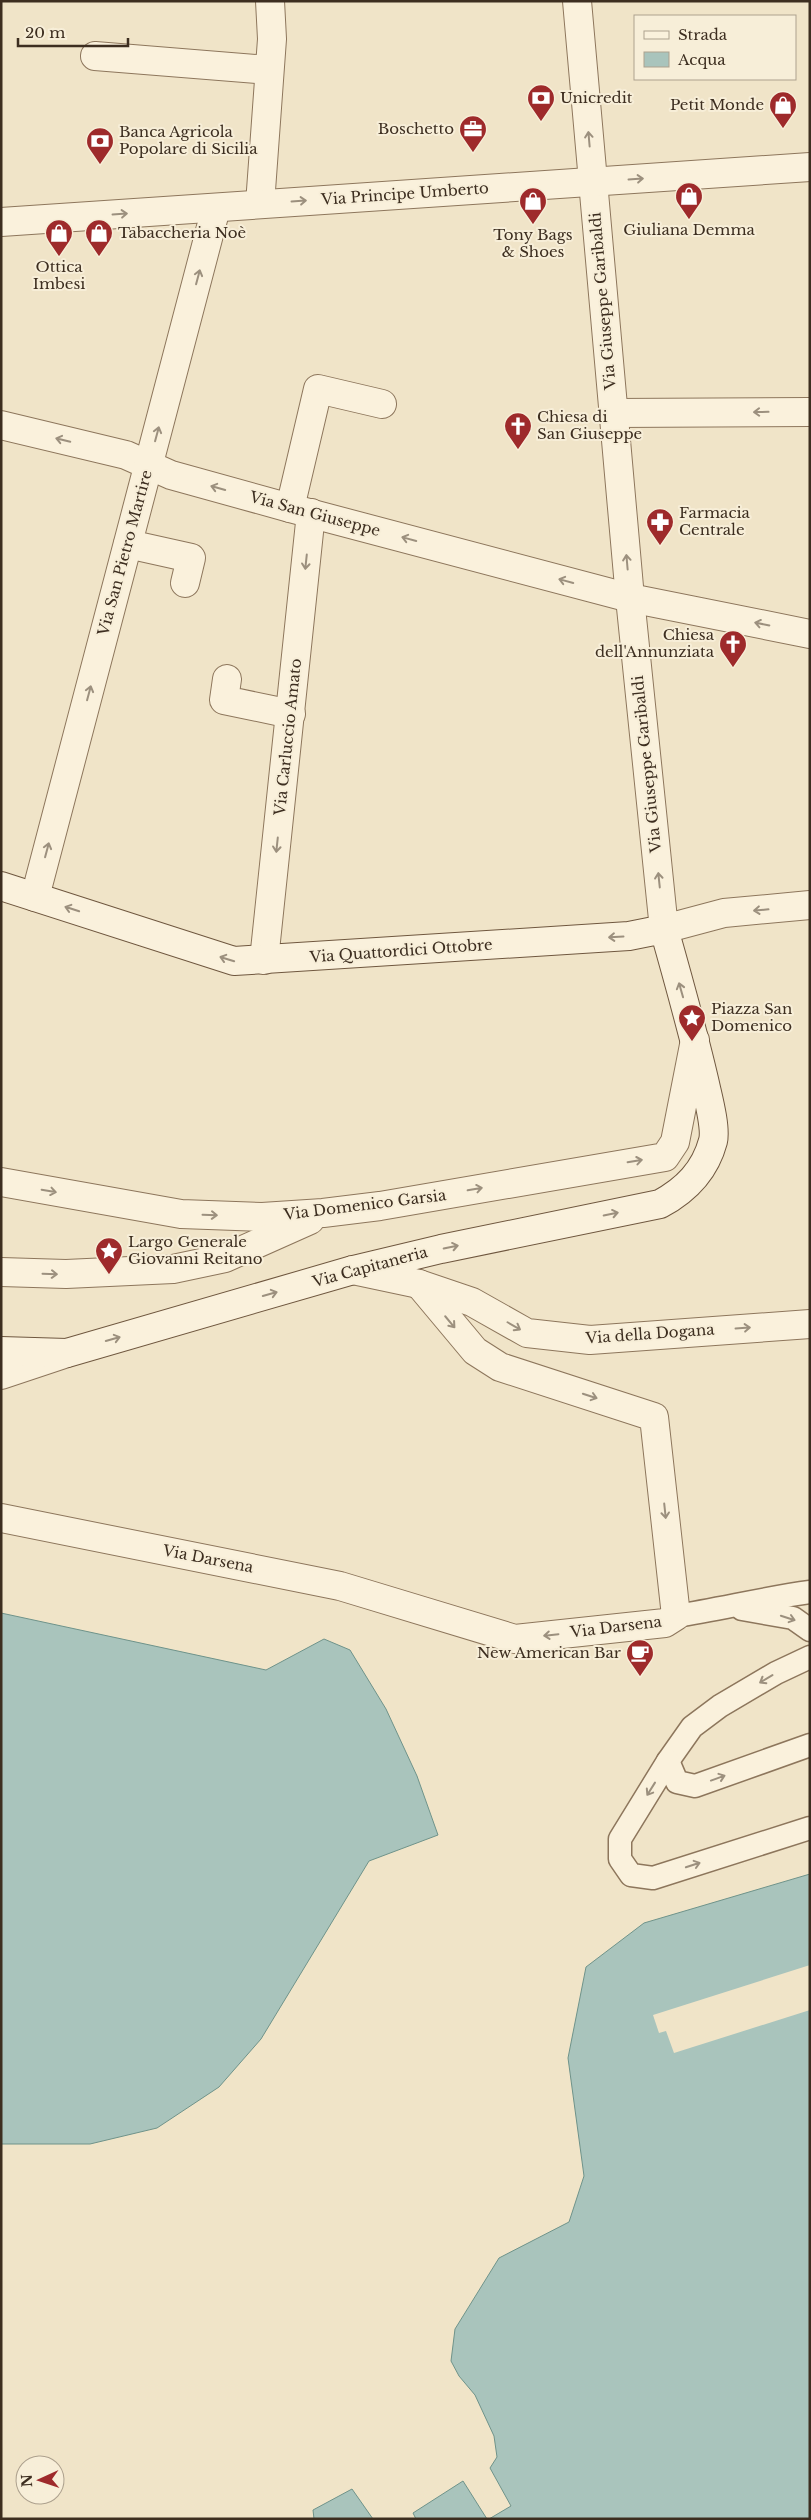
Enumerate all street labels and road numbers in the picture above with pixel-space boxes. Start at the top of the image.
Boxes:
street label: Via Principe Umberto [320,178,490,209]
street label: Via Giuseppe Garibaldi [585,212,620,392]
street label: Via San Pietro Martire [93,468,156,639]
street label: Via San Giuseppe [247,487,383,540]
street label: Via Carluccio Amato [270,657,305,817]
street label: Via Giuseppe Garibaldi [628,675,665,855]
street label: Via Quattordici Ottobre [308,935,493,966]
street label: Via Domenico Garsia [282,1185,448,1224]
street label: Via Capitaneria [309,1242,430,1291]
street label: Via della Dogana [584,1319,716,1348]
street label: Via Darsena [160,1540,256,1577]
street label: Via Darsena [568,1611,663,1642]

